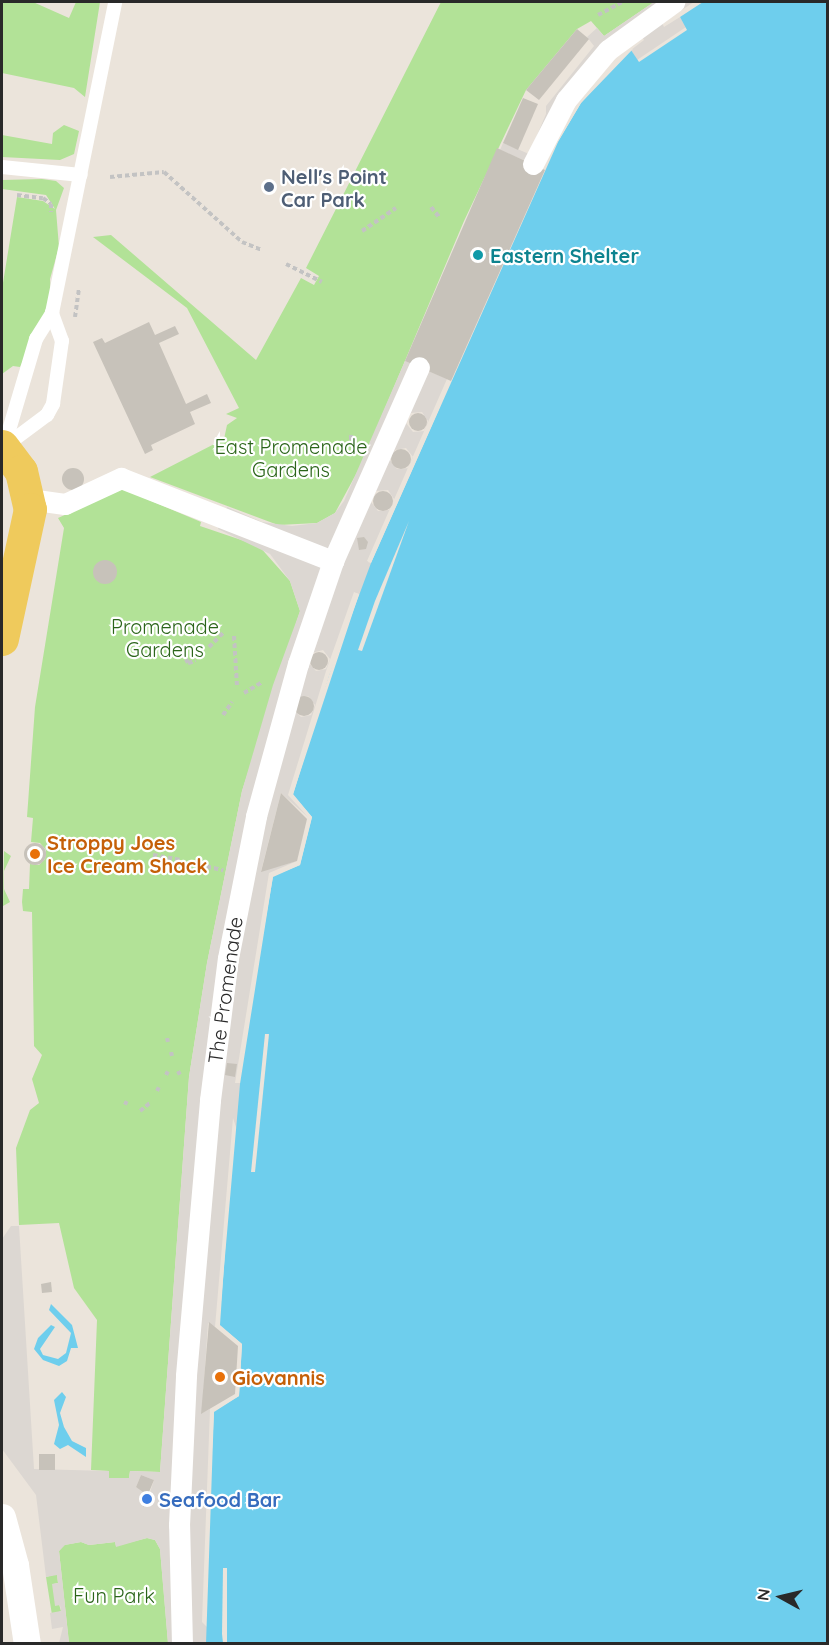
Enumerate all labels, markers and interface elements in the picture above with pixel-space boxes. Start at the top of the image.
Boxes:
place label: Nell's Point Car Park [281,164,387,211]
marker: Nell's Point Car Park [262,180,276,194]
place label: Eastern Shelter [490,243,639,267]
marker: Eastern Shelter [471,248,485,262]
park label: East Promenade Gardens [215,434,367,481]
park label: Promenade Gardens [111,615,219,662]
place label: Stroppy Joes Ice Cream Shack [47,831,208,878]
marker: Stroppy Joes Ice Cream Shack [28,847,42,861]
street label: The Promenade [203,915,247,1065]
place label: Giovannis [232,1365,325,1389]
marker: Giovannis [213,1370,227,1384]
place label: Seafood Bar [159,1487,281,1511]
marker: Seafood Bar [140,1492,154,1506]
north arrow [751,1567,811,1627]
park label: Fun Park [73,1583,155,1607]
text: N [752,1587,774,1602]

